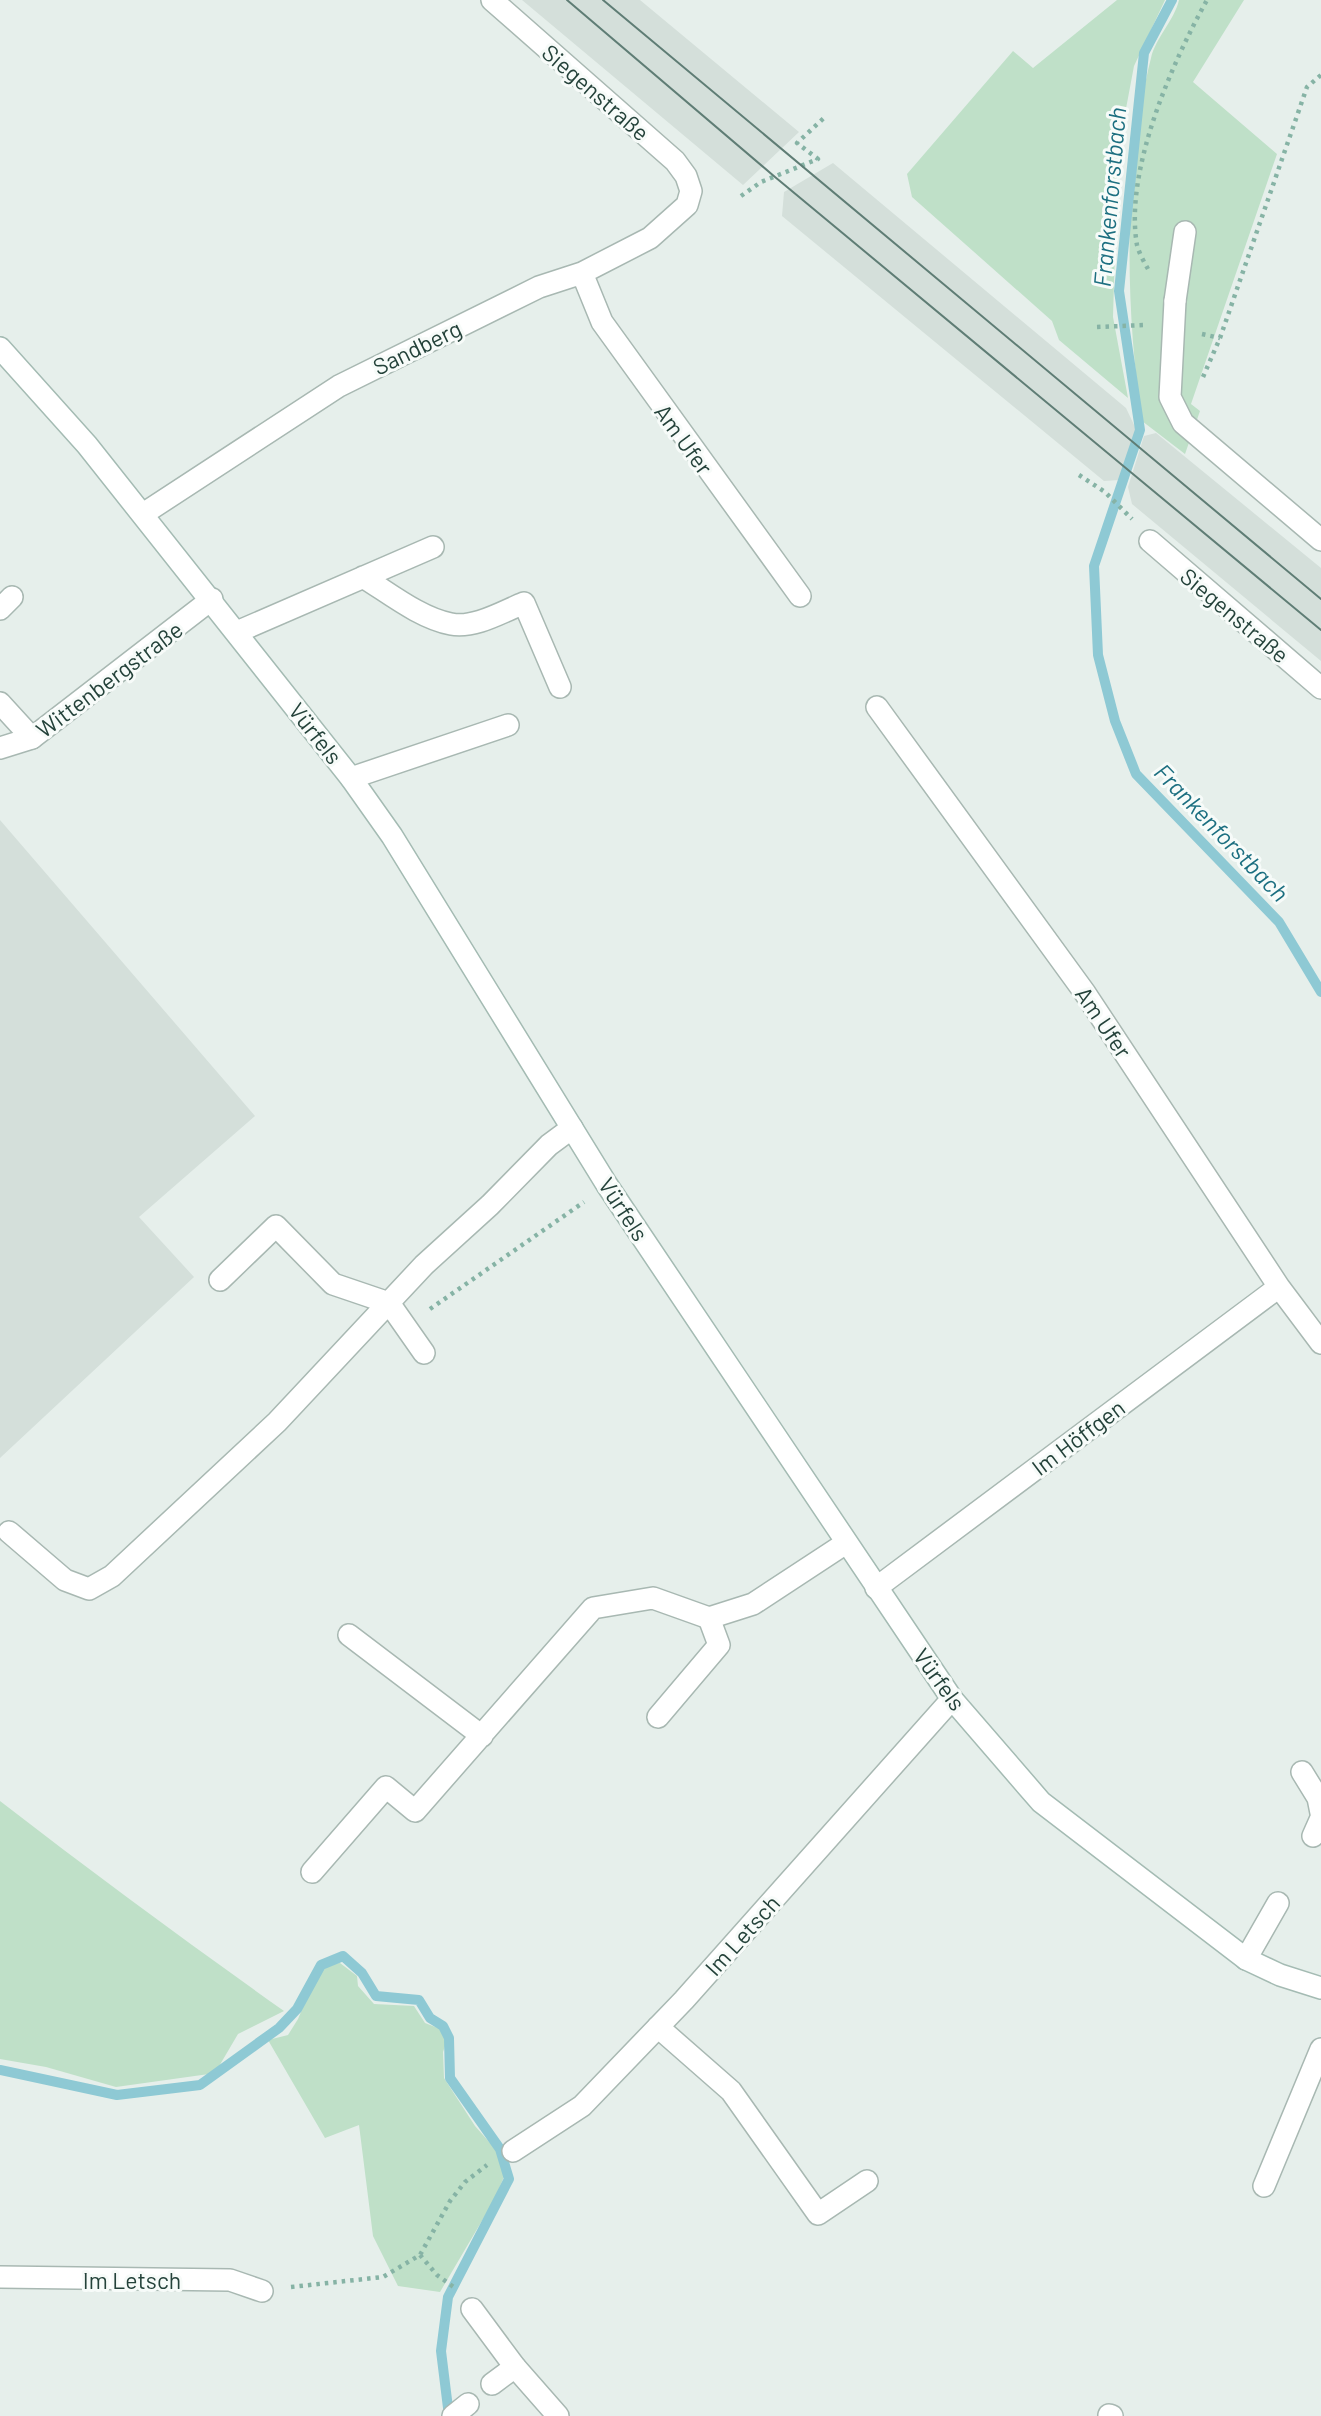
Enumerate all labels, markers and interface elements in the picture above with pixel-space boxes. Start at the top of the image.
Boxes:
street label: Siegenstraße [537,38,655,146]
water label: Frankenforstbach [1087,106,1131,288]
street label: Sandberg [368,314,466,380]
street label: Am Ufer [649,398,719,480]
street label: Siegenstraße [1175,562,1295,668]
street label: Wittenbergstraße [30,615,188,743]
street label: Vürfels [283,697,349,769]
water label: Frankenforstbach [1149,757,1295,907]
street label: Am Ufer [1070,981,1138,1064]
street label: Vürfels [593,1172,655,1246]
street label: Im Höffgen [1026,1393,1130,1481]
street label: Vürfels [908,1642,972,1716]
street label: Im Letsch [699,1889,785,1981]
street label: Im Letsch [83,2266,181,2294]

